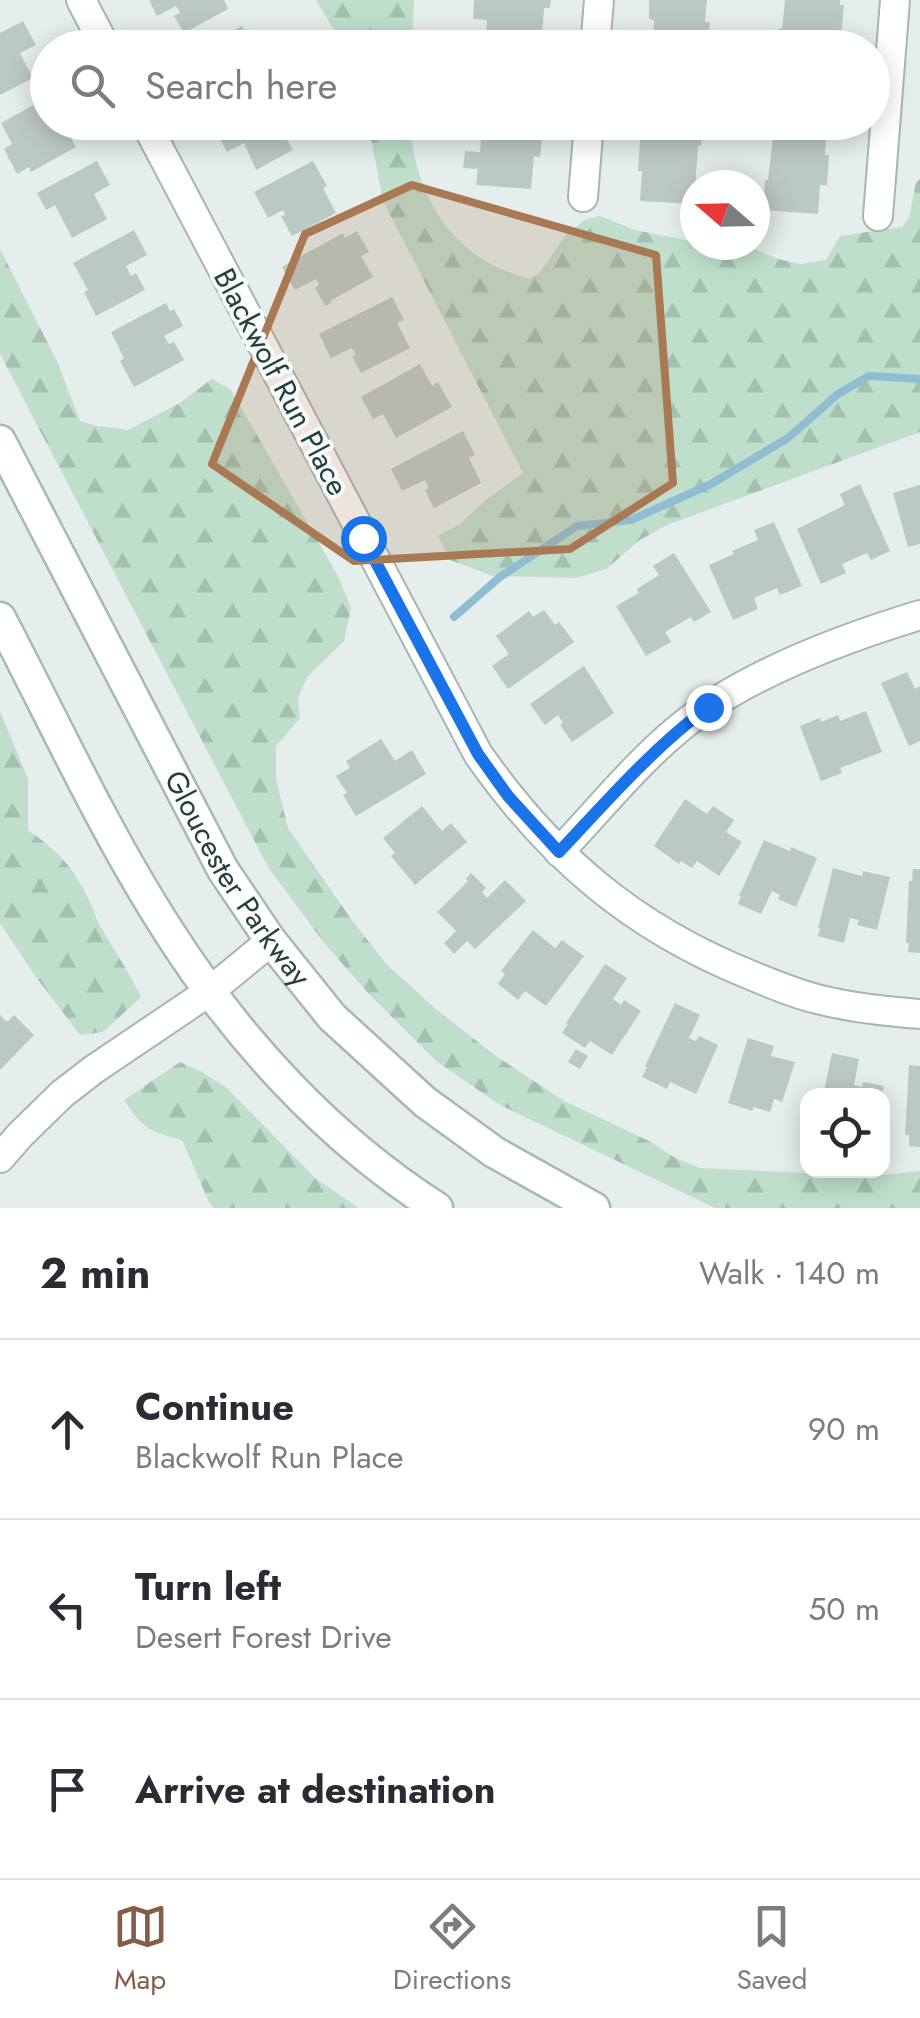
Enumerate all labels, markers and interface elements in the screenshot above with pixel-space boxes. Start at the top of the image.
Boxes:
search box [30,30,890,140]
icon: search [65,58,120,113]
text: Search here [145,58,337,113]
north arrow [680,170,770,260]
street label: Blackwolf Run Place [203,261,360,503]
route start [341,516,387,562]
route end [686,685,732,731]
street label: Gloucester Parkway [154,763,322,996]
map controls [800,1088,890,1178]
button: locate [800,1088,890,1178]
text: 2 min [40,1243,150,1304]
text: Walk · 140 m [699,1250,880,1296]
text: Continue [135,1379,294,1434]
icon: ahead [40,1402,95,1457]
text: 90 m [808,1406,880,1452]
text: Blackwolf Run Place [135,1434,404,1480]
text: Turn left [135,1559,281,1614]
icon: left [40,1582,95,1637]
text: 50 m [808,1586,880,1632]
text: Desert Forest Drive [135,1614,392,1660]
icon: arrive [40,1762,95,1817]
text: Arrive at destination [135,1762,496,1817]
tab: Map [113,1899,168,2000]
tab: Directions [393,1899,511,2000]
tab: Saved [736,1899,807,2000]

